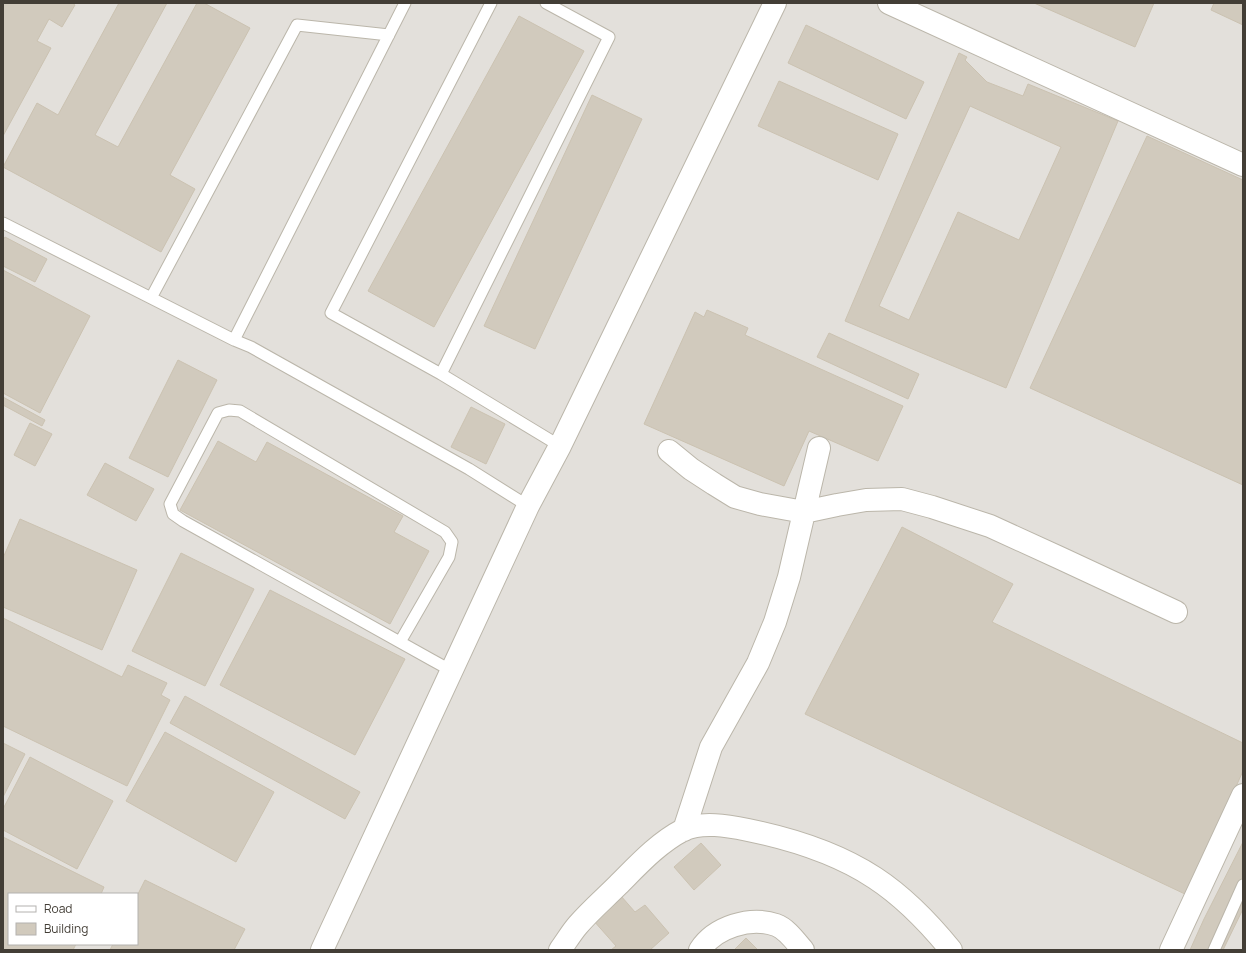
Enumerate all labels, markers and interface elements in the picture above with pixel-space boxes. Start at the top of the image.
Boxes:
legend [8,893,138,945]
text: Road [44,900,72,917]
text: Building [44,920,88,937]

